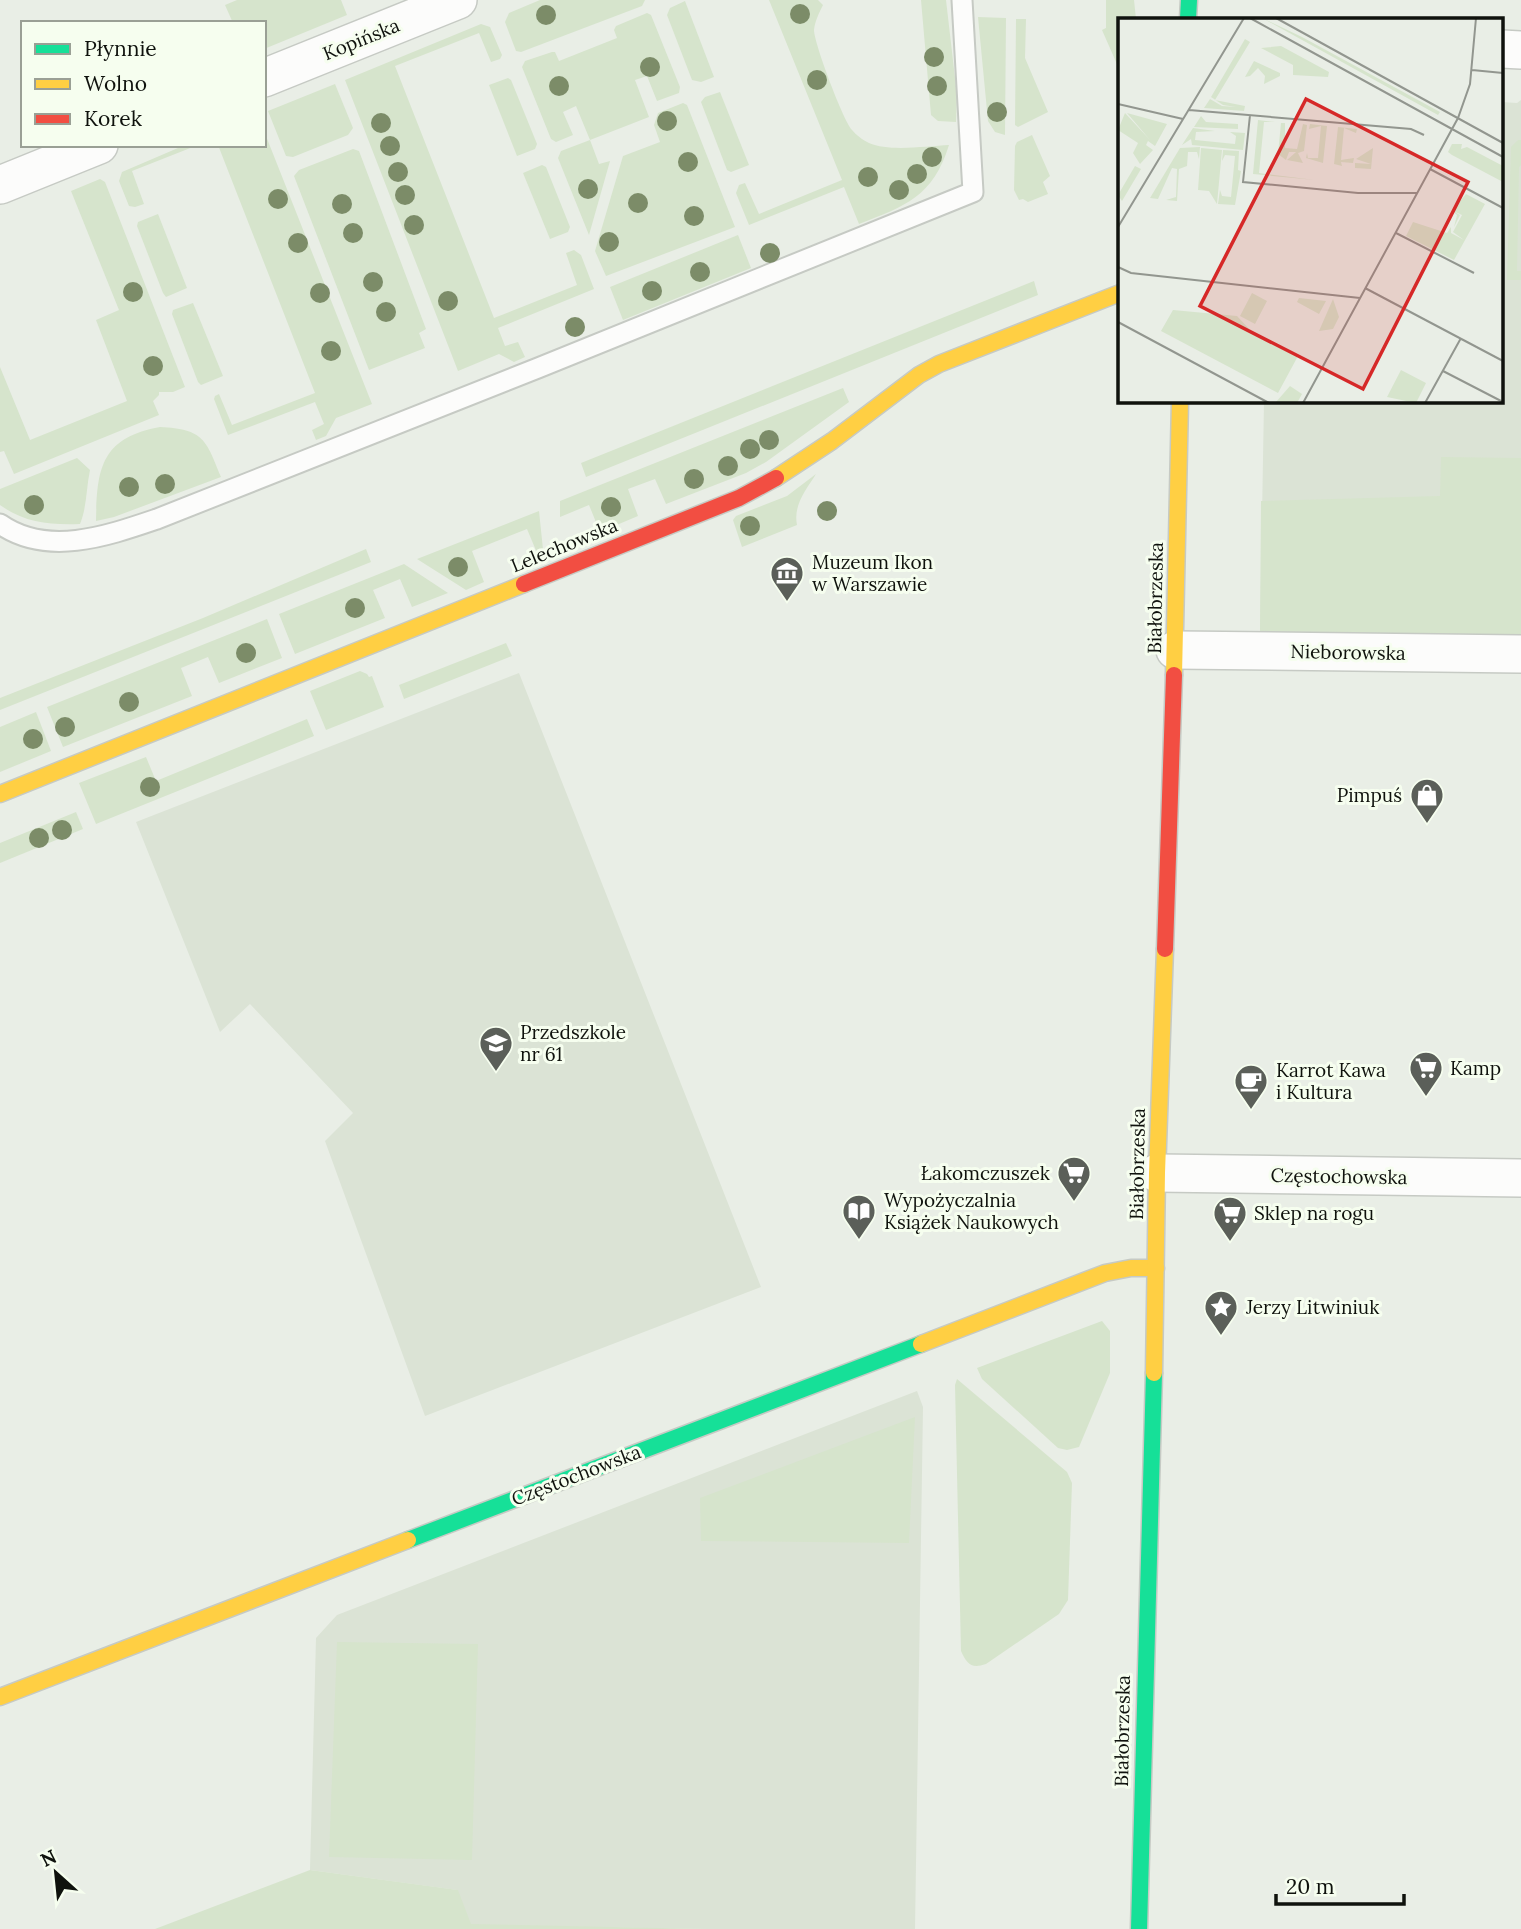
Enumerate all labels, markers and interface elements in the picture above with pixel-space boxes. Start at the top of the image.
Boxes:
street label: Kopińska [319,13,403,65]
inset map [1118,18,1504,402]
legend [21,21,266,147]
text: Płynnie [84,35,157,62]
text: Wolno [84,70,147,97]
text: Korek [84,105,143,132]
street label: Lelechowska [507,513,621,577]
street label: Białobrzeska [1142,542,1168,654]
place label: Muzeum Ikon w Warszawie [812,550,933,596]
museum icon: Muzeum Ikon w Warszawie [768,554,806,603]
street label: Nieborowska [1290,639,1406,665]
shop icon: Pimpuś [1408,776,1446,825]
place label: Pimpuś [1337,783,1402,807]
place label: Przedszkole nr 61 [520,1020,626,1066]
school or university icon: Przedszkole nr 61 [477,1024,515,1073]
supermarket icon: Kamp [1407,1049,1445,1098]
place label: Kamp [1450,1056,1501,1080]
place label: Karrot Kawa i Kultura [1276,1058,1386,1104]
cafe icon: Karrot Kawa i Kultura [1232,1062,1270,1111]
street label: Białobrzeska [1124,1108,1150,1220]
supermarket icon: Łakomczuszek [1055,1154,1093,1203]
place label: Łakomczuszek [921,1161,1051,1185]
street label: Częstochowska [1270,1163,1408,1189]
place label: Wypożyczalnia Książek Naukowych [884,1188,1059,1234]
library icon: Wypożyczalnia Książek Naukowych [840,1192,878,1241]
supermarket icon: Sklep na rogu [1211,1194,1249,1243]
place label: Sklep na rogu [1254,1201,1374,1225]
place icon: Jerzy Litwiniuk [1202,1288,1240,1337]
place label: Jerzy Litwiniuk [1245,1295,1380,1319]
street label: Częstochowska [508,1439,644,1511]
street label: Białobrzeska [1109,1675,1135,1787]
north arrow [21,1838,91,1908]
text: N [36,1844,61,1872]
scale bar [1276,1862,1404,1906]
text: 20 m [1286,1873,1335,1900]

